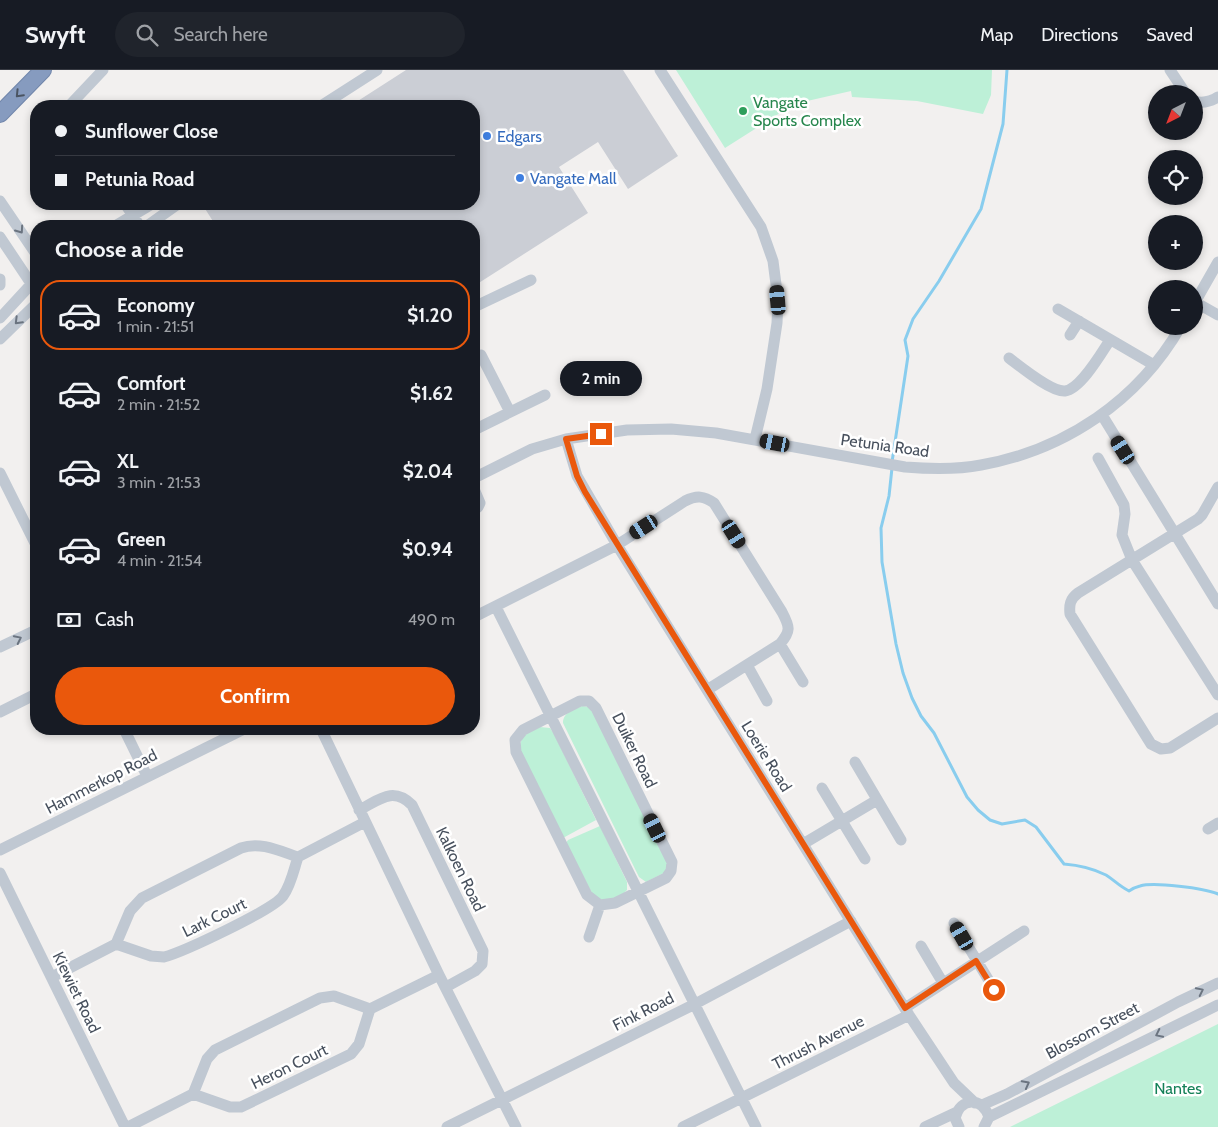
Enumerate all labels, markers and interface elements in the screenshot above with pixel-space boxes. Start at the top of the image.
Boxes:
search box [115,12,465,57]
text: Swyft [25,20,85,49]
icon: search [133,21,161,49]
text: Search here [173,23,268,46]
text: Map [980,24,1013,46]
text: Directions [1041,24,1118,46]
text: Saved [1146,24,1193,46]
north arrow [1148,85,1202,140]
map controls [1148,85,1203,335]
one-way arrow [16,89,25,98]
place label: Vangate Sports Complex [753,93,862,130]
marker: Vangate Sports Complex [737,105,749,117]
text: Sunflower Close [85,120,218,143]
place label: Edgars [497,127,542,146]
marker: Edgars [481,130,493,142]
button: locate [1148,150,1203,205]
text: Petunia Road [85,168,194,191]
place label: Vangate Mall [530,169,617,188]
marker: Vangate Mall [514,172,526,184]
button: + [1148,215,1203,270]
one-way arrow [14,224,23,234]
text: Choose a ride [55,236,184,263]
button: − [1148,280,1203,335]
car [769,284,786,316]
icon: car [57,293,102,338]
text: Economy [117,294,195,317]
text: $1.20 [407,304,453,327]
one-way arrow [14,315,23,324]
text: 1 min · 21:51 [117,317,194,336]
callout: 2 min [560,362,642,396]
text: 2 min [582,369,620,388]
icon: car [57,371,102,416]
text: Comfort [117,372,186,395]
text: $1.62 [410,382,453,405]
text: 2 min · 21:52 [117,395,200,414]
route end [590,423,612,445]
street label: Petunia Road [839,430,930,461]
car [758,433,791,453]
car [1108,433,1137,467]
icon: car [57,449,102,494]
text: XL [117,450,138,473]
text: $2.04 [403,460,453,483]
text: 3 min · 21:53 [117,473,201,492]
car [627,513,660,541]
car [719,517,748,551]
icon: car [57,527,102,572]
text: Green [117,528,166,551]
text: $0.94 [402,538,453,561]
text: 4 min · 21:54 [117,551,202,570]
icon: cash [55,606,83,634]
text: Cash [95,608,134,631]
text: 490 m [408,610,455,629]
one-way arrow [13,634,22,645]
button: Confirm [55,667,455,725]
street label: Duiker Road [608,709,661,791]
street label: Loerie Road [737,717,796,795]
street label: Hammerkop Road [42,745,160,818]
car [641,811,668,845]
street label: Kalkoen Road [432,824,489,915]
street label: Lark Court [179,894,250,941]
car [948,919,975,953]
street label: Kiewiet Road [49,949,104,1036]
route start [983,979,1005,1001]
one-way arrow [1195,987,1204,998]
street label: Fink Road [609,988,677,1035]
street label: Blossom Street [1042,998,1143,1063]
street label: Thrush Avenue [769,1011,867,1074]
one-way arrow [1155,1028,1164,1038]
street label: Heron Court [248,1040,331,1093]
park label: Nantes [1154,1079,1202,1098]
one-way arrow [1020,1080,1029,1090]

